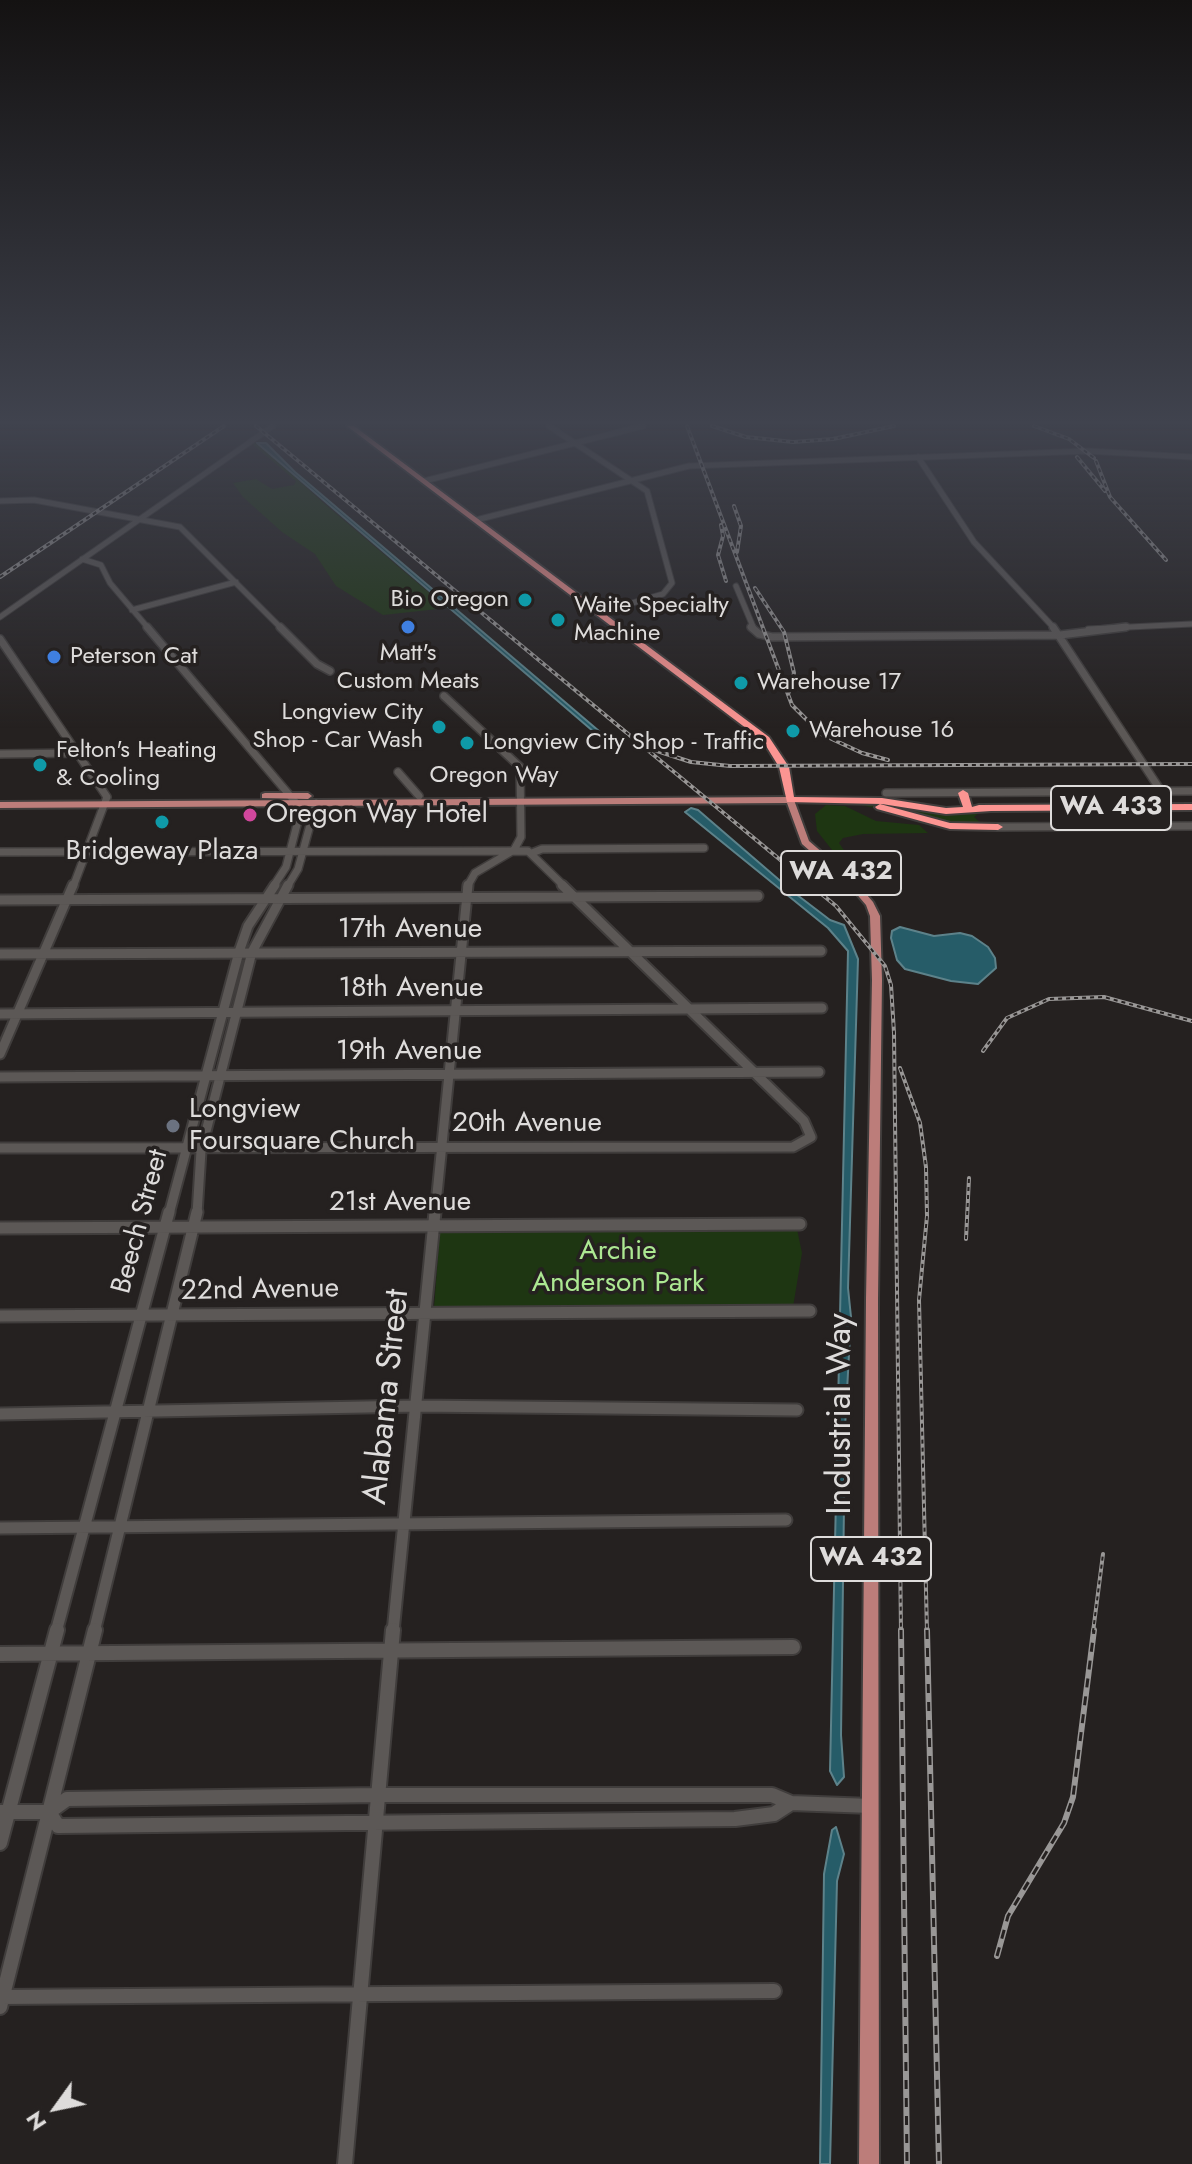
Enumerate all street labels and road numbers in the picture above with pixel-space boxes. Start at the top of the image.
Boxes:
street label: Oregon Way [429,762,559,790]
road number: WA 433 [1051,786,1171,830]
road number: WA 432 [781,851,901,895]
street label: 17th Avenue [338,913,482,947]
street label: 18th Avenue [339,972,483,1006]
street label: 19th Avenue [336,1035,482,1069]
street label: 20th Avenue [452,1107,602,1141]
street label: Beech Street [106,1146,176,1298]
street label: 21st Avenue [329,1186,471,1220]
street label: 22nd Avenue [181,1273,339,1309]
street label: Alabama Street [356,1287,420,1507]
street label: Industrial Way [822,1313,862,1515]
road number: WA 432 [811,1537,931,1581]

